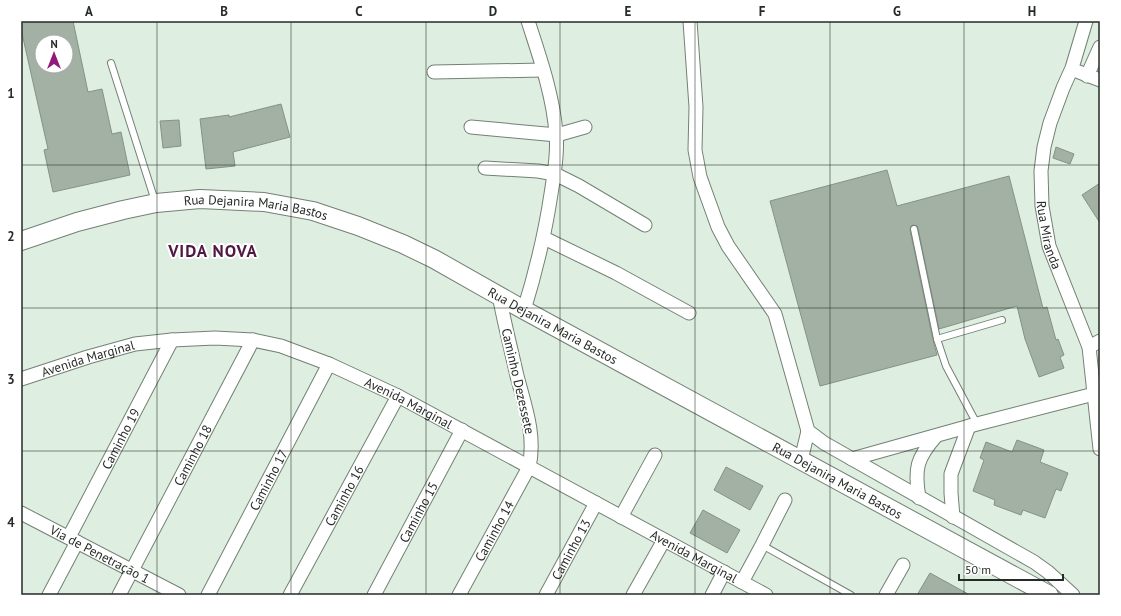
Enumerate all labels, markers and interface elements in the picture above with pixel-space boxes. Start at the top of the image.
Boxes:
text: A [85,3,93,20]
text: B [220,3,228,20]
text: C [355,3,363,20]
text: D [489,3,497,20]
text: E [625,3,632,20]
text: F [759,3,766,20]
text: G [893,3,901,20]
text: H [1028,3,1036,20]
north arrow [34,34,74,74]
text: N [50,37,58,51]
text: 1 [7,85,15,102]
street label: Rua Dejanira Maria Bastos [183,190,330,224]
street label: Rua Miranda [1033,201,1066,271]
text: 2 [7,228,15,245]
district label: VIDA NOVA [167,240,258,262]
street label: Rua Dejanira Maria Bastos [485,283,621,368]
street label: Caminho Dezessete [498,326,538,436]
street label: Avenida Marginal [39,336,136,380]
text: 3 [7,371,15,388]
street label: Avenida Marginal [362,373,456,432]
street label: Caminho 19 [97,405,143,472]
street label: Caminho 18 [169,422,216,489]
street label: Rua Dejanira Maria Bastos [770,438,905,522]
street label: Caminho 17 [245,446,291,513]
street label: Caminho 16 [321,462,367,529]
street label: Caminho 15 [395,479,441,545]
street label: Caminho 14 [471,498,517,564]
text: 4 [7,514,15,531]
street label: Caminho 13 [547,516,594,583]
street label: Via de Penetração 1 [46,521,153,587]
street label: Avenida Marginal [647,526,741,587]
scale bar [959,556,1063,582]
text: 50 m [965,562,991,577]

